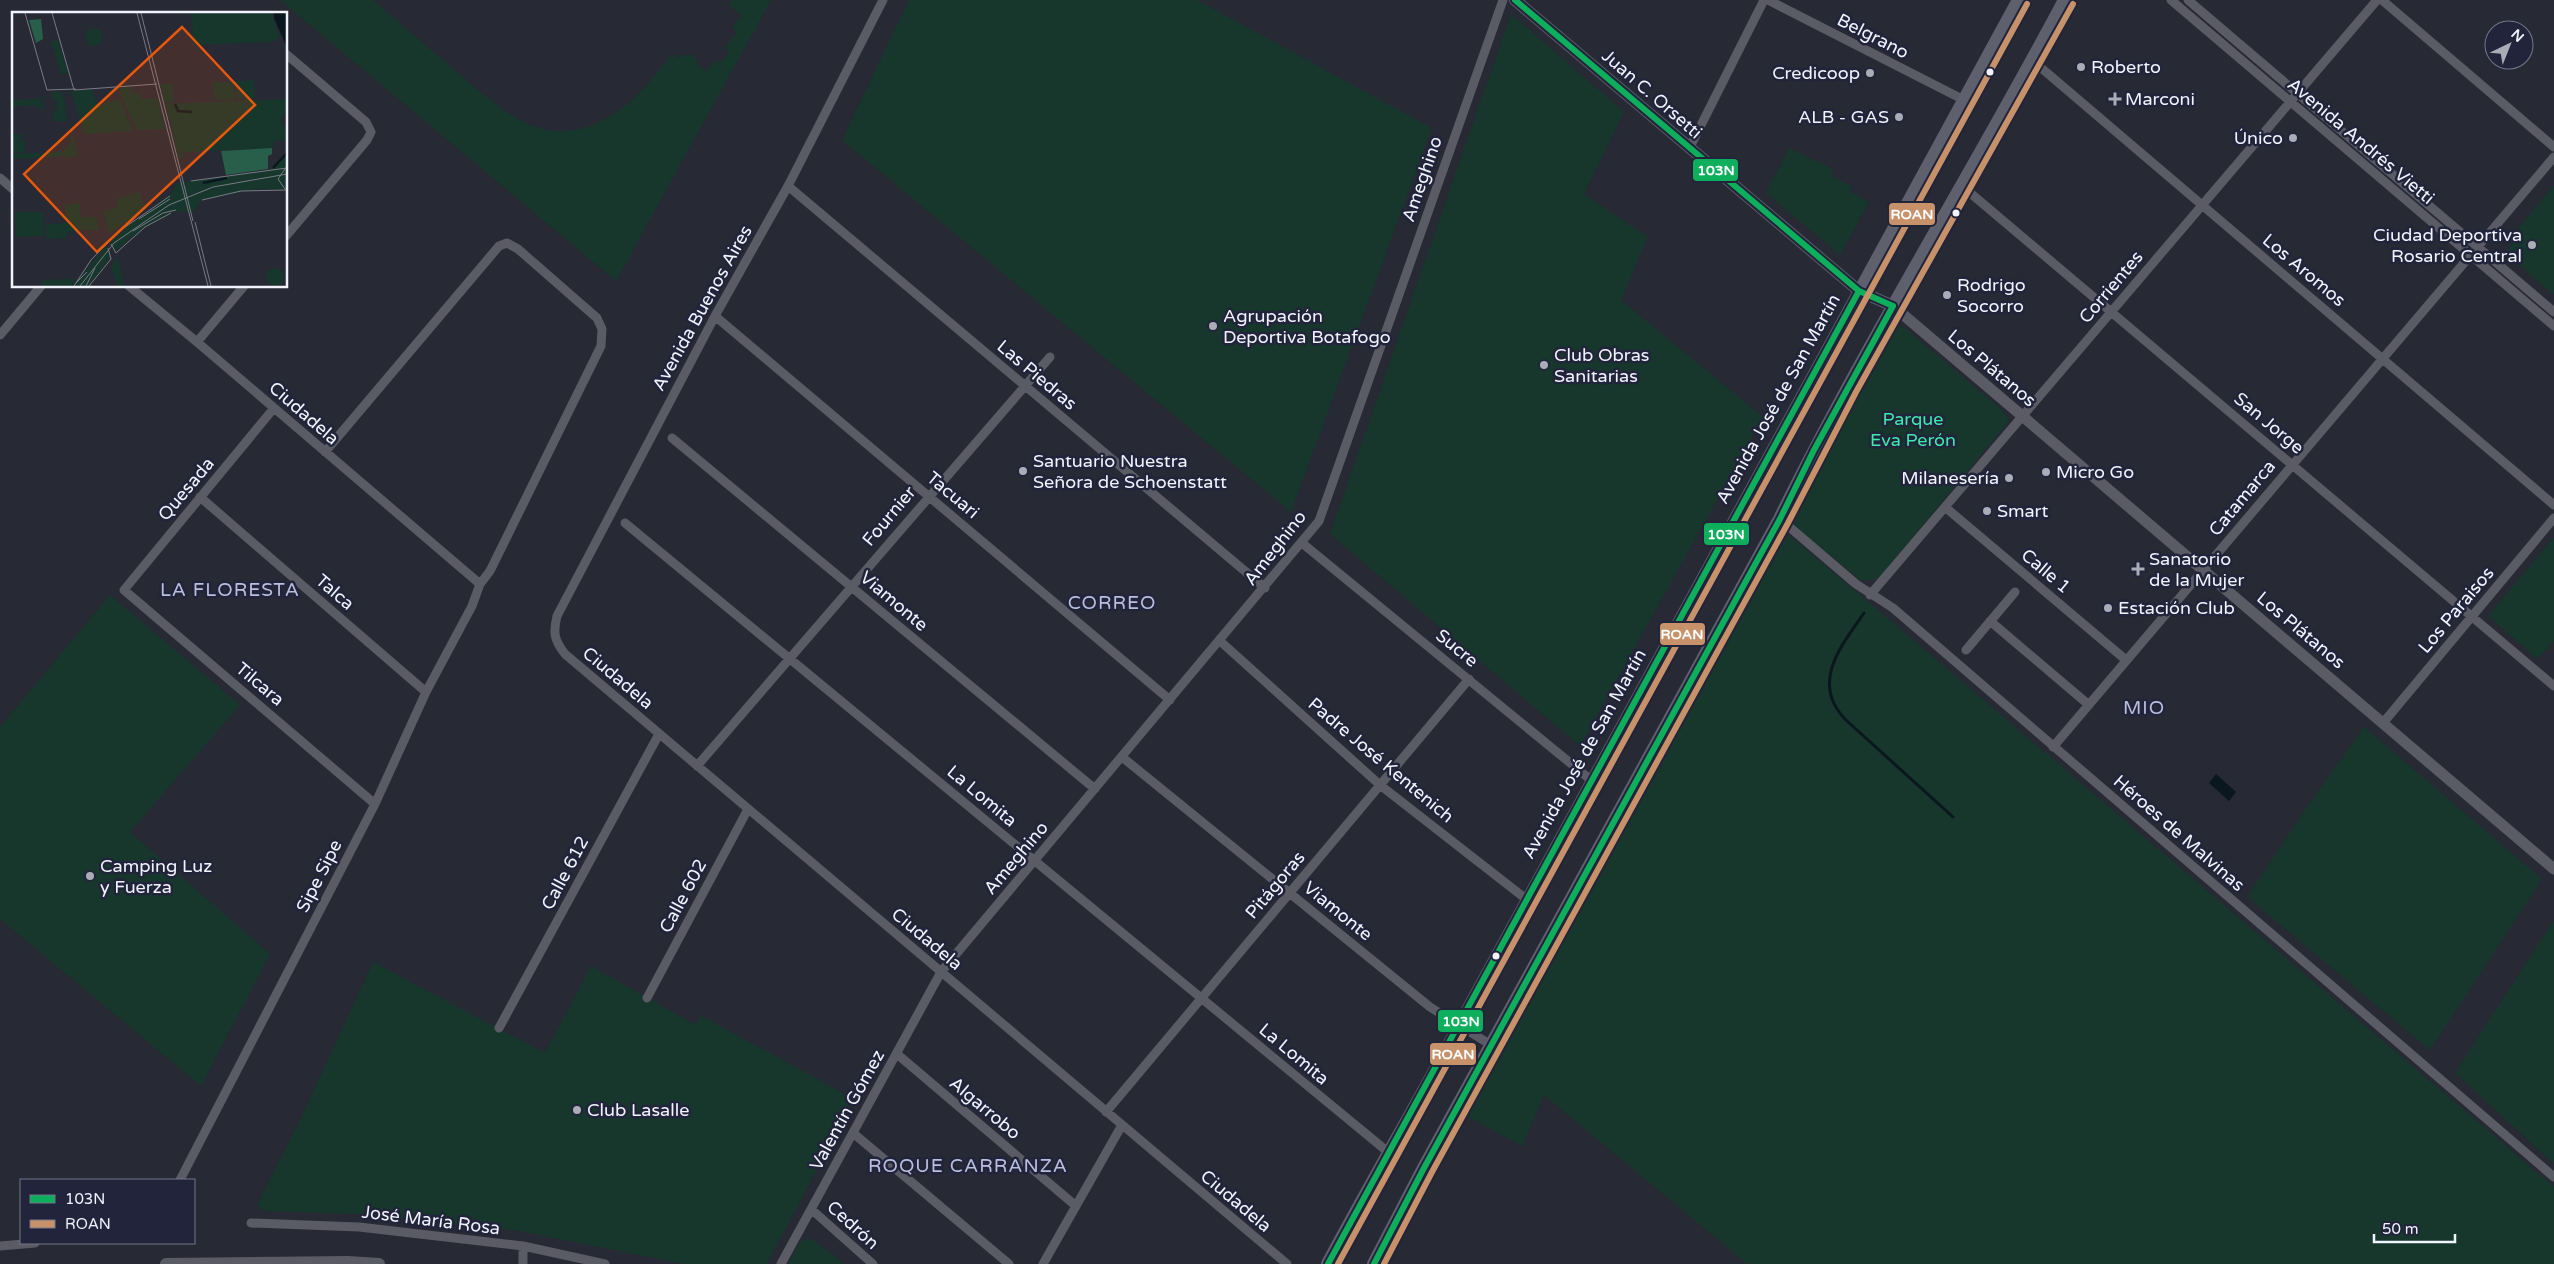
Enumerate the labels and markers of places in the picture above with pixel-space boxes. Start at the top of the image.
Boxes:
place label: Roberto [2091,56,2161,78]
marker: Roberto [2075,61,2087,73]
place label: Credicoop [1772,62,1860,84]
marker: Credicoop [1864,67,1876,79]
unlabelled marker [1985,67,1995,77]
place label: Marconi [2125,88,2195,110]
marker: Marconi [2109,93,2121,105]
place label: ALB - GAS [1798,106,1889,128]
marker: ALB - GAS [1893,111,1905,123]
place label: Único [2234,127,2283,149]
marker: Único [2287,132,2299,144]
unlabelled marker [1951,208,1961,218]
place label: Ciudad Deportiva Rosario Central [2373,224,2522,267]
marker: Ciudad Deportiva Rosario Central [2526,239,2538,251]
place label: Rodrigo Socorro [1957,274,2026,317]
marker: Rodrigo Socorro [1941,289,1953,301]
place label: Agrupación Deportiva Botafogo [1223,305,1391,348]
marker: Agrupación Deportiva Botafogo [1207,320,1219,332]
place label: Club Obras Sanitarias [1554,344,1649,387]
marker: Club Obras Sanitarias [1538,359,1550,371]
place label: Santuario Nuestra Señora de Schoenstatt [1033,450,1227,493]
place label: Micro Go [2056,461,2134,483]
marker: Santuario Nuestra Señora de Schoenstatt [1017,465,1029,477]
marker: Micro Go [2040,466,2052,478]
place label: Milanesería [1901,467,1999,489]
marker: Milanesería [2003,472,2015,484]
place label: Smart [1997,500,2048,522]
marker: Smart [1981,505,1993,517]
place label: Sanatorio de la Mujer [2149,548,2244,591]
marker: Sanatorio de la Mujer [2131,562,2145,576]
place label: Estación Club [2118,597,2235,619]
marker: Estación Club [2102,602,2114,614]
place label: Camping Luz y Fuerza [100,855,212,898]
marker: Camping Luz y Fuerza [84,870,96,882]
unlabelled marker [1491,951,1501,961]
place label: Club Lasalle [587,1099,689,1121]
marker: Club Lasalle [571,1104,583,1116]

